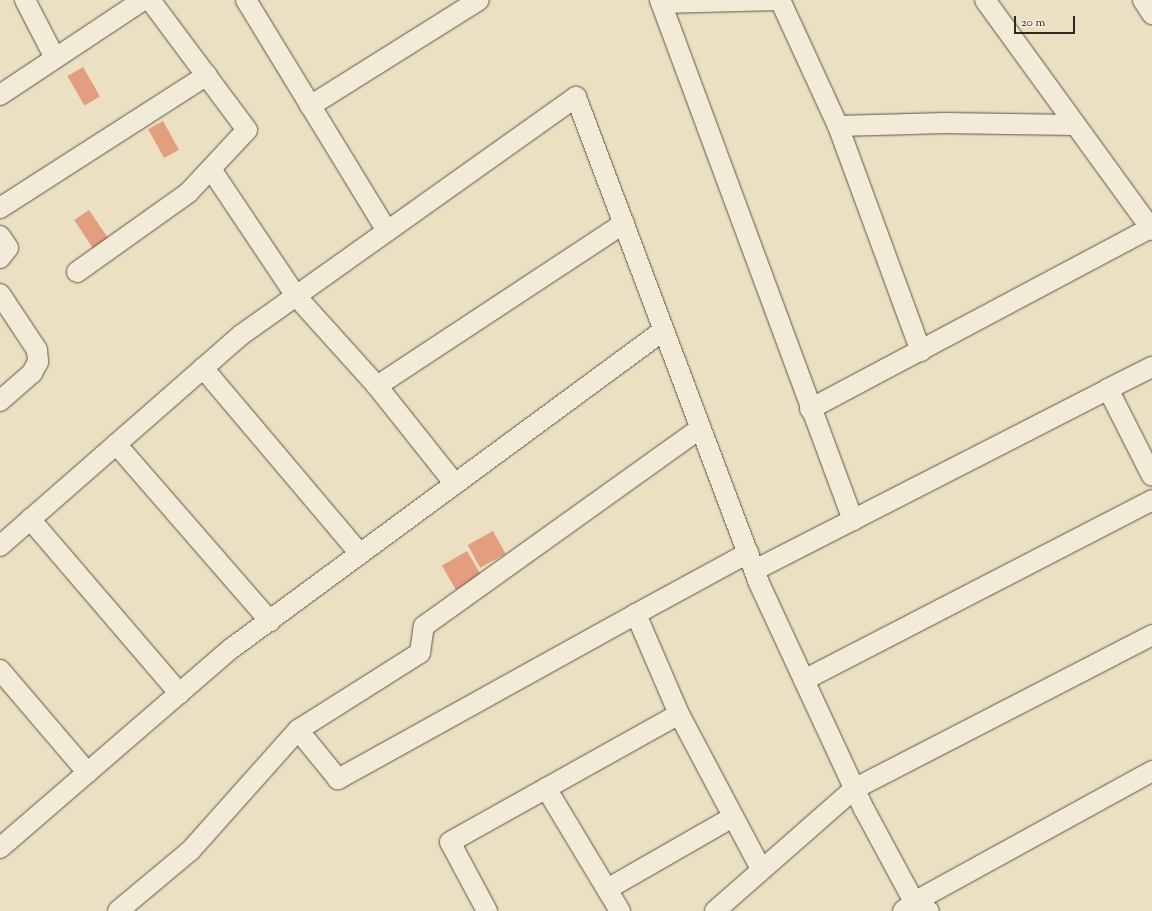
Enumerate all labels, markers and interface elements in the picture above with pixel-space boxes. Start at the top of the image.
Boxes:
scale bar [1016,8,1077,34]
text: 20 m [1021,14,1045,32]

